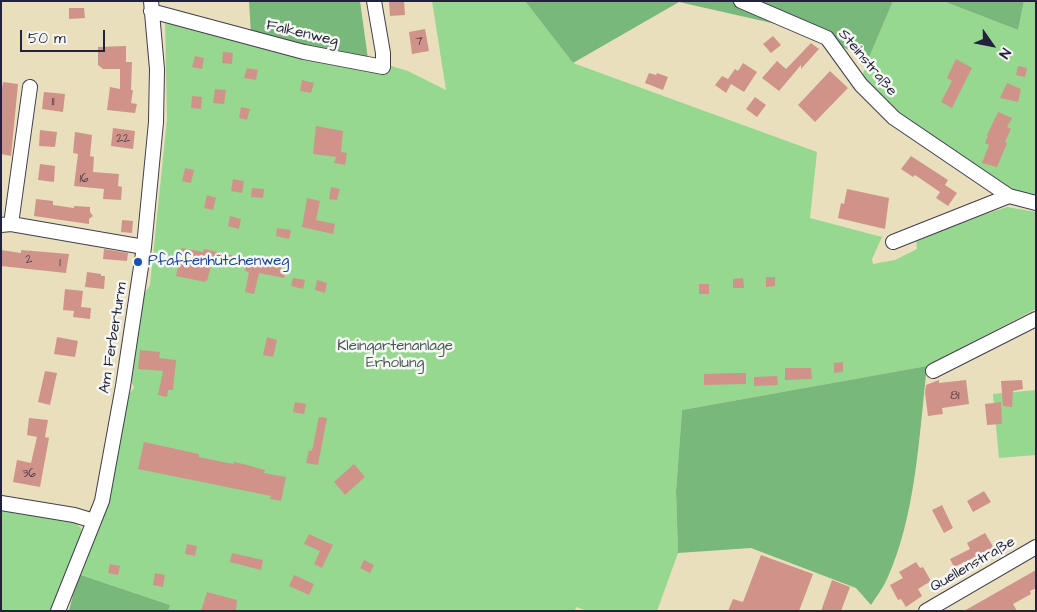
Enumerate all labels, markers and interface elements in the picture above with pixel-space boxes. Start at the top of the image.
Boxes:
street label: Falkenweg [264,17,340,51]
scale bar [22,20,108,52]
north arrow [967,20,1017,70]
street label: Steinstraße [834,26,900,100]
text: 50 m [28,28,66,49]
house number: 7 [415,35,423,49]
text: N [994,44,1015,62]
house number: 11 [51,95,55,109]
house number: 22 [116,132,130,146]
house number: 16 [79,172,89,186]
house number: 2 [26,253,32,267]
place label: Pfaffenhütchenweg [148,253,289,271]
house number: 1 [59,256,61,270]
marker: Pfaffenhütchenweg [132,256,144,268]
street label: Am Ferberturm [96,281,132,395]
park label: Kleingartenanlage Erholung [337,338,453,373]
house number: 81 [950,389,960,403]
house number: 36 [22,467,36,481]
street label: Quellenstraße [927,533,1019,597]

